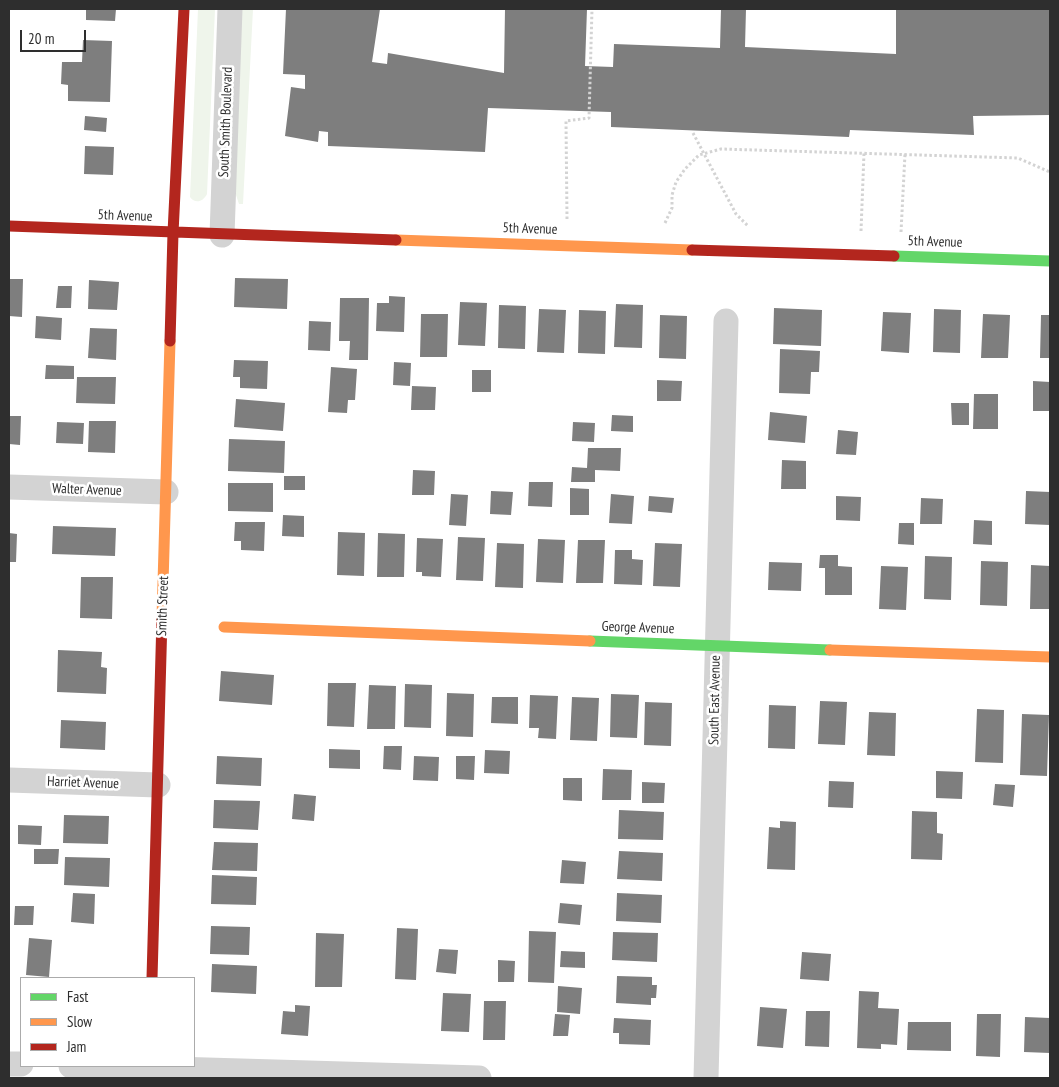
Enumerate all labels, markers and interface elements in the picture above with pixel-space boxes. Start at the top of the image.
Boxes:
scale bar [22,20,89,52]
text: 20 m [28,29,54,48]
street label: South Smith Boulevard [216,66,236,178]
street label: 5th Avenue [97,207,153,225]
street label: 5th Avenue [502,220,558,238]
street label: 5th Avenue [907,233,963,251]
street label: Walter Avenue [52,480,122,500]
street label: Smith Street [154,576,172,636]
street label: George Avenue [601,618,675,638]
street label: South East Avenue [706,655,724,745]
street label: Harriet Avenue [47,773,119,793]
legend [20,977,195,1067]
text: Fast [67,987,88,1006]
text: Slow [67,1012,92,1031]
text: Jam [67,1037,86,1056]

